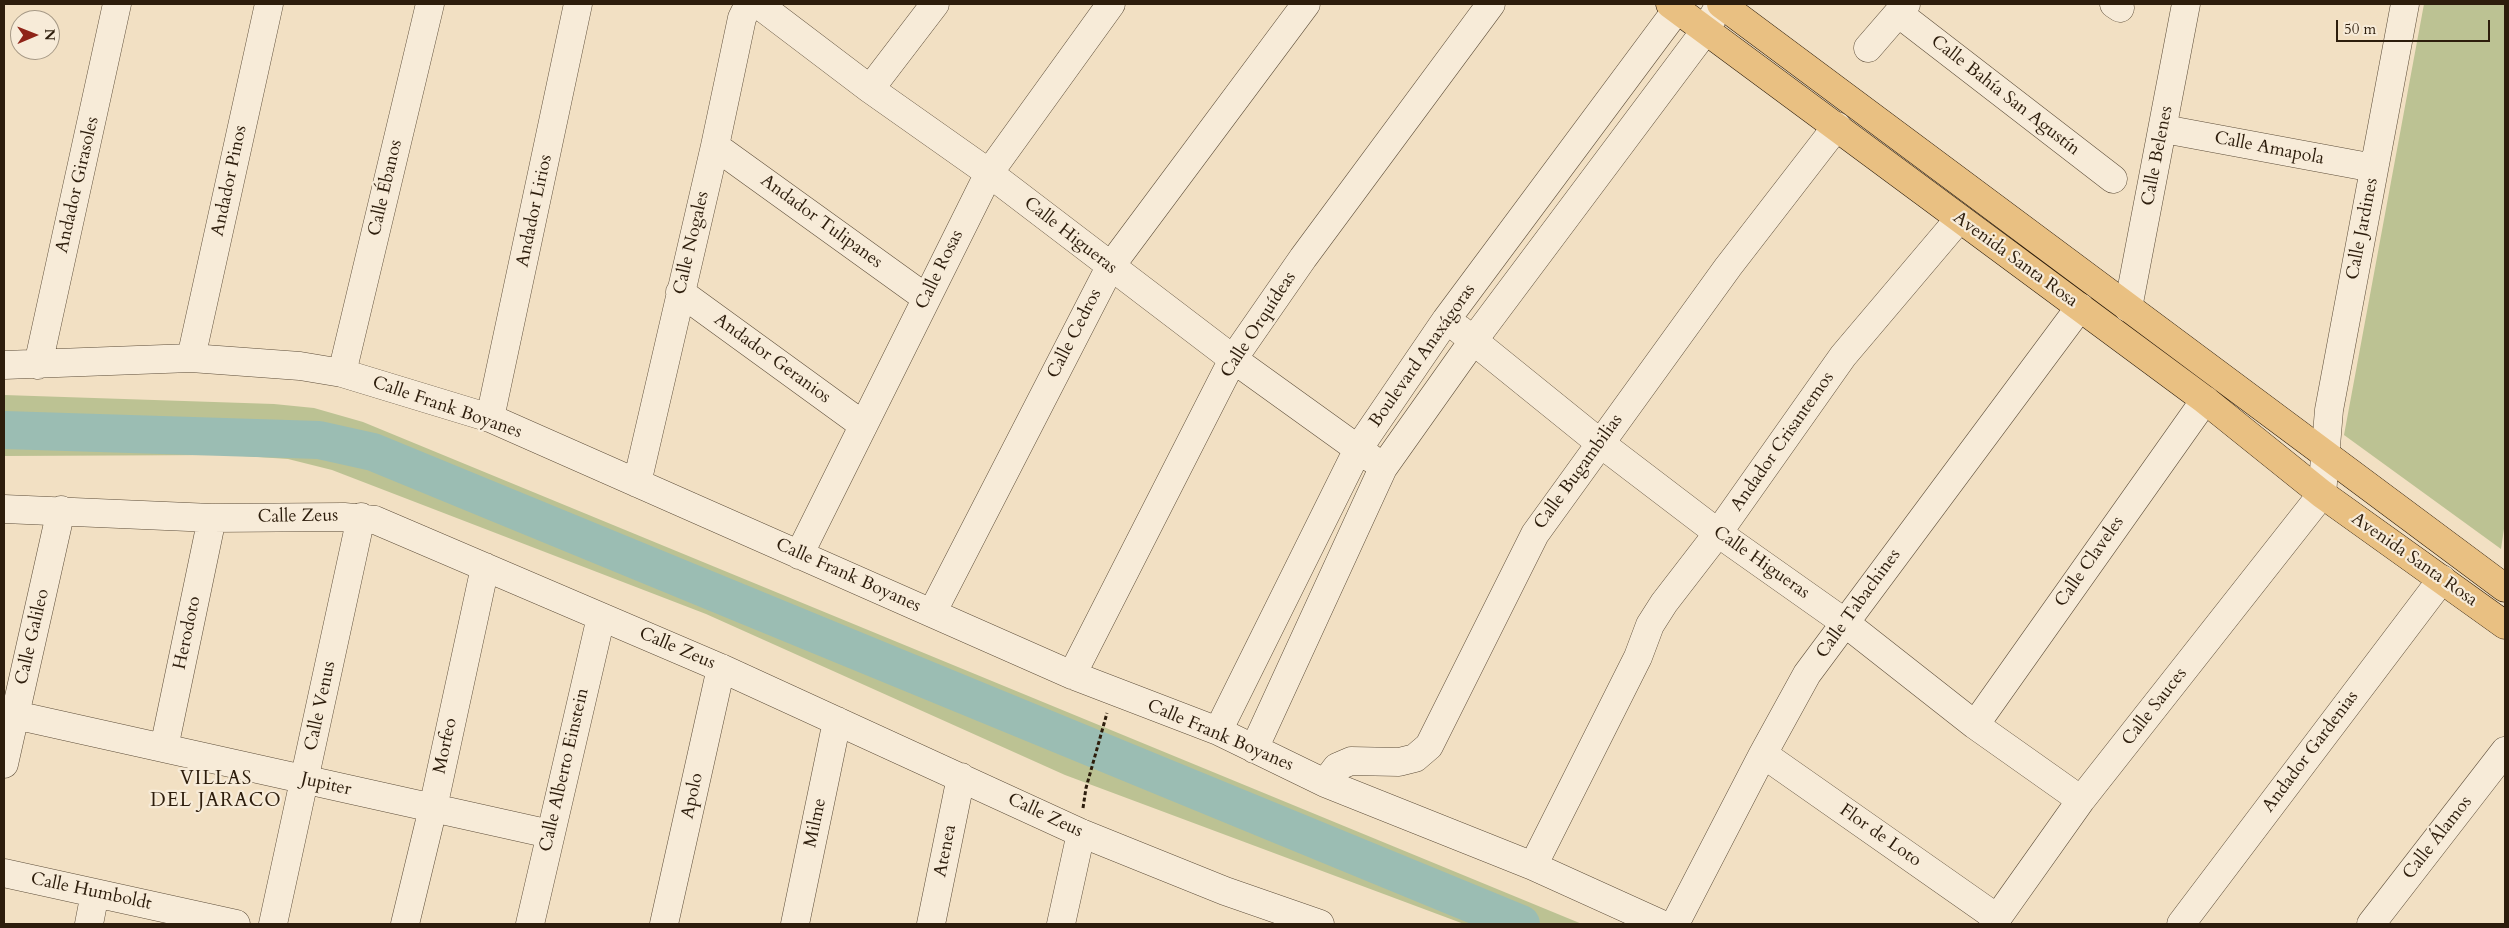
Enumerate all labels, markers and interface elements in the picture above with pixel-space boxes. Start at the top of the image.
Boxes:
north arrow [10,10,60,60]
scale bar [2339,10,2493,42]
text: 50 m [2344,19,2376,39]
text: N [40,29,59,41]
street label: Calle Bahía San Agustín [1926,31,2084,161]
street label: Calle Belenes [2138,104,2178,208]
street label: Andador Girasoles [52,115,104,255]
street label: Andador Pinos [208,124,252,238]
street label: Calle Amapola [2212,128,2326,170]
street label: Calle Ébanos [364,138,408,238]
street label: Andador Lirios [513,153,557,269]
street label: Andador Tulipanes [756,170,886,274]
street label: Calle Jardines [2343,176,2383,282]
street label: Calle Nogales [670,189,714,297]
street label: Calle Higueras [1019,193,1121,279]
street label: Avenida Santa Rosa [1948,208,2082,312]
street label: Calle Rosas [912,227,968,313]
street label: Calle Orquídeas [1217,268,1301,382]
street label: Boulevard Anaxágoras [1365,280,1481,432]
street label: Calle Cedros [1043,286,1107,382]
street label: Andador Geranios [709,309,835,409]
street label: Andador Crisantemos [1727,368,1839,516]
street label: Calle Frank Boyanes [369,372,525,444]
street label: Calle Bugambilias [1530,410,1628,534]
street label: Calle Zeus [258,505,338,529]
street label: Avenida Santa Rosa [2347,508,2481,612]
street label: Calle Claveles [2051,512,2129,612]
street label: Calle Higueras [1709,522,1813,604]
street label: Calle Frank Boyanes [772,534,924,618]
street label: Calle Tabachines [1812,545,1906,663]
street label: Calle Galileo [11,587,55,687]
street label: Herodoto [170,594,206,672]
street label: Calle Zeus [636,623,718,675]
street label: Calle Venus [301,659,341,753]
street label: Calle Sauces [2118,664,2192,750]
street label: Calle Alberto Einstein [536,686,594,854]
street label: Andador Gardenias [2258,687,2364,817]
street label: Calle Frank Boyanes [1144,695,1296,777]
street label: Morfeo [430,716,462,776]
district label: VILLAS DEL JARACO [149,769,283,813]
street label: Jupiter [299,769,353,801]
street label: Apolo [678,771,708,821]
street label: Calle Zeus [1004,789,1086,843]
street label: Calle Álamos [2399,792,2477,884]
street label: Milme [800,796,832,850]
street label: Flor de Loto [1835,800,1925,872]
street label: Atenea [930,823,962,879]
street label: Calle Humboldt [29,869,153,915]

